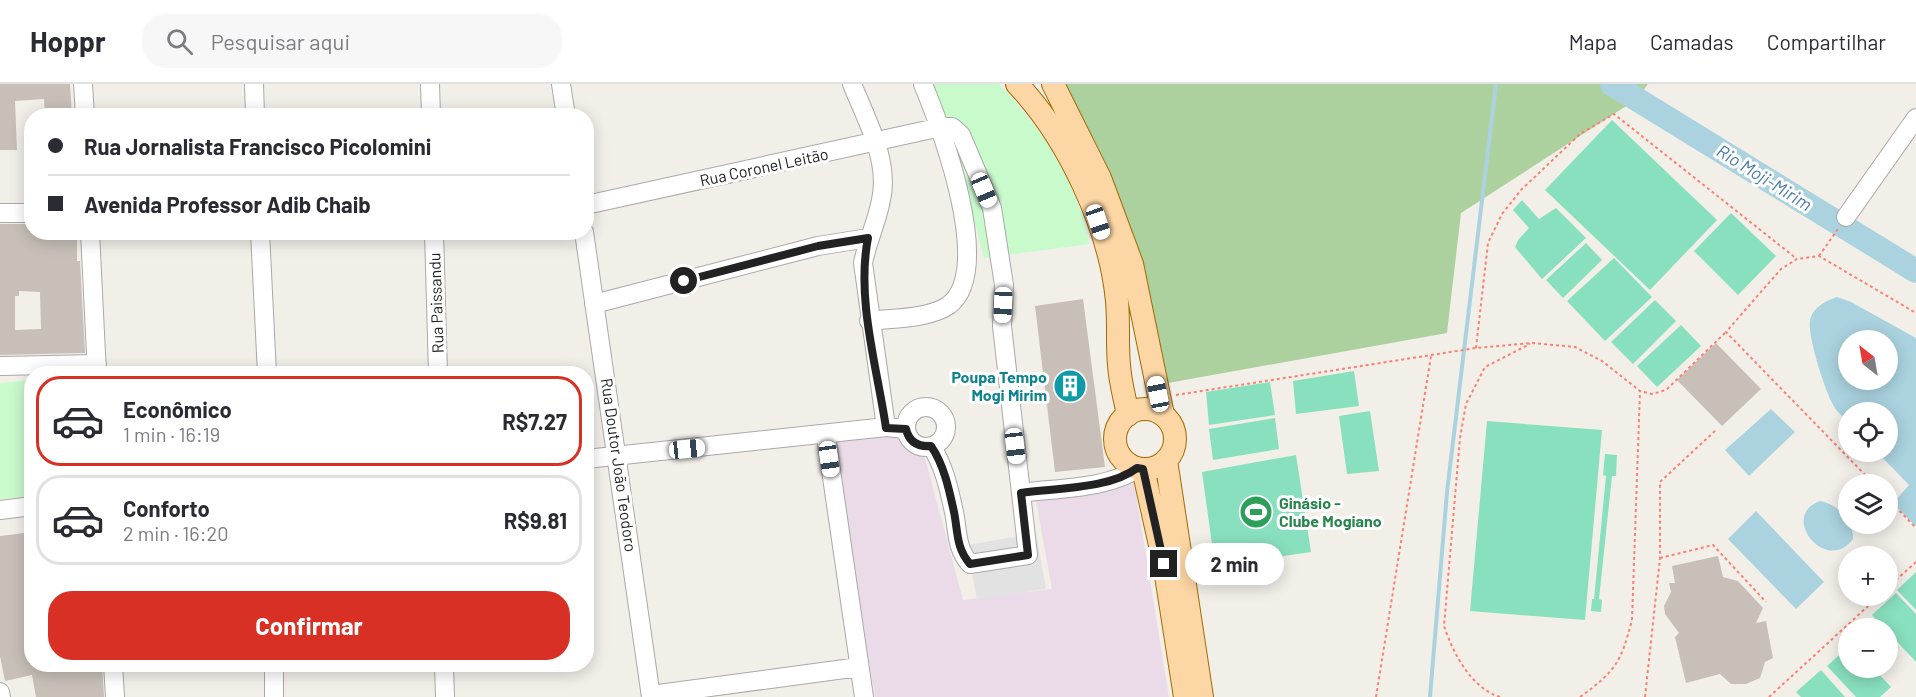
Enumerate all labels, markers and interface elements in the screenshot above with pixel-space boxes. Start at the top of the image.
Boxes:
search box [142,14,562,68]
text: Hoppr [30,24,106,58]
icon: search [163,25,196,58]
text: Pesquisar aqui [211,28,350,54]
text: Mapa [1569,29,1617,54]
text: Camadas [1650,29,1734,54]
text: Compartilhar [1767,29,1886,54]
text: Rua Jornalista Francisco Picolomini [84,133,431,159]
water label: Rio Moji-Mirim [1713,139,1816,215]
street label: Rua Coronel Leitão [698,144,830,189]
car [969,170,999,210]
text: Avenida Professor Adib Chaib [84,191,371,217]
car [1084,202,1112,242]
street label: Rua Paissandu [424,252,447,354]
route start [670,267,697,294]
car [993,287,1013,323]
north arrow [1838,330,1898,390]
map controls [1838,330,1898,678]
place label: Poupa Tempo Mogi Mirim [951,367,1047,404]
building icon: Poupa Tempo Mogi Mirim [1052,368,1088,404]
car [1146,375,1170,413]
street label: Rua Doutor João Teodoro [598,377,641,553]
icon: car [51,394,105,448]
text: Econômico [123,396,232,422]
button: locate [1838,402,1898,462]
text: R$7.27 [502,408,567,434]
text: 1 min · 16:19 [123,422,220,446]
car [1004,427,1026,465]
car [668,438,706,460]
car [818,440,840,478]
button: layers [1838,474,1898,534]
icon: car [51,493,105,547]
place label: Ginásio - Clube Mogiano [1279,493,1382,530]
sports icon: Ginásio - Clube Mogiano [1238,494,1274,530]
text: Conforto [123,495,210,521]
text: R$9.81 [504,507,567,533]
text: 2 min · 16:20 [123,521,228,545]
callout: 2 min [1185,543,1284,585]
button: + [1838,546,1898,606]
route end [1150,550,1177,577]
text: 2 min [1211,552,1258,576]
button: Confirmar [48,591,570,660]
button: − [1838,618,1898,678]

